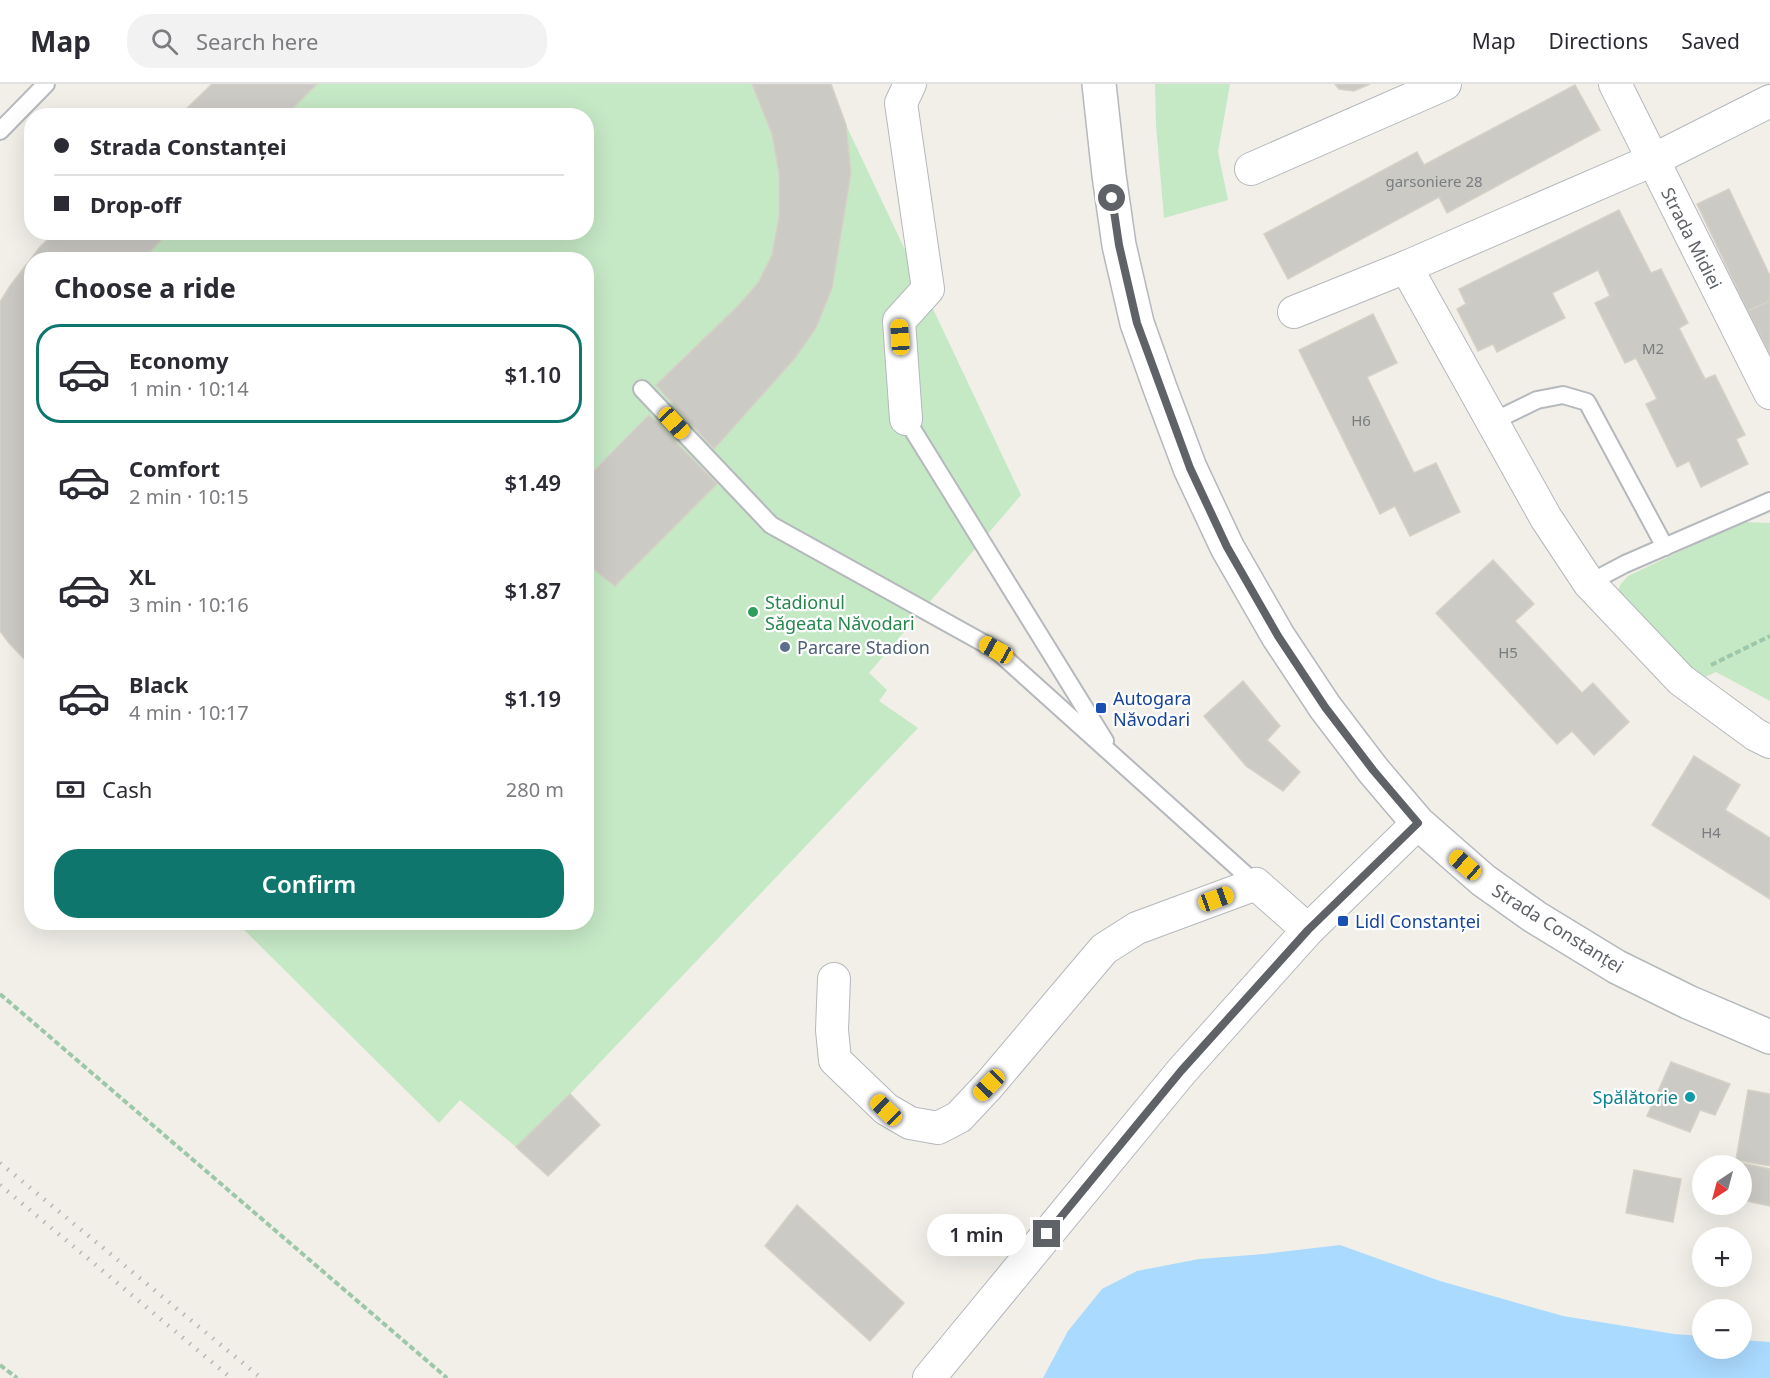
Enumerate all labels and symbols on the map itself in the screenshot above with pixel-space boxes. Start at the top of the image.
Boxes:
house number: garsoniere 28 [1385,171,1483,191]
street label: Strada Midiei [1656,183,1728,293]
route start [1098,184,1125,211]
car [890,318,910,356]
house number: M2 [1642,338,1664,358]
car [655,404,693,442]
house number: H6 [1351,410,1371,430]
place label: Stadionul Săgeata Năvodari [765,590,915,635]
marker: Stadionul Săgeata Năvodari [746,605,760,619]
car [976,633,1016,667]
place label: Parcare Stadion [797,635,930,659]
marker: Parcare Stadion [778,640,792,654]
house number: H5 [1498,642,1518,662]
place label: Autogara Năvodari [1113,686,1191,731]
marker: Autogara Năvodari [1094,701,1108,715]
house number: H4 [1701,822,1721,842]
car [1446,846,1484,884]
street label: Strada Constanței [1488,878,1628,978]
car [1196,884,1236,914]
place label: Lidl Constanței [1355,909,1481,933]
marker: Lidl Constanței [1336,914,1350,928]
car [970,1066,1008,1104]
place label: Spălătorie [1593,1085,1678,1109]
marker: Spălătorie [1683,1090,1697,1104]
car [867,1091,905,1129]
north arrow [1692,1155,1752,1215]
callout: 1 min [927,1213,1026,1255]
route end [1033,1220,1060,1247]

